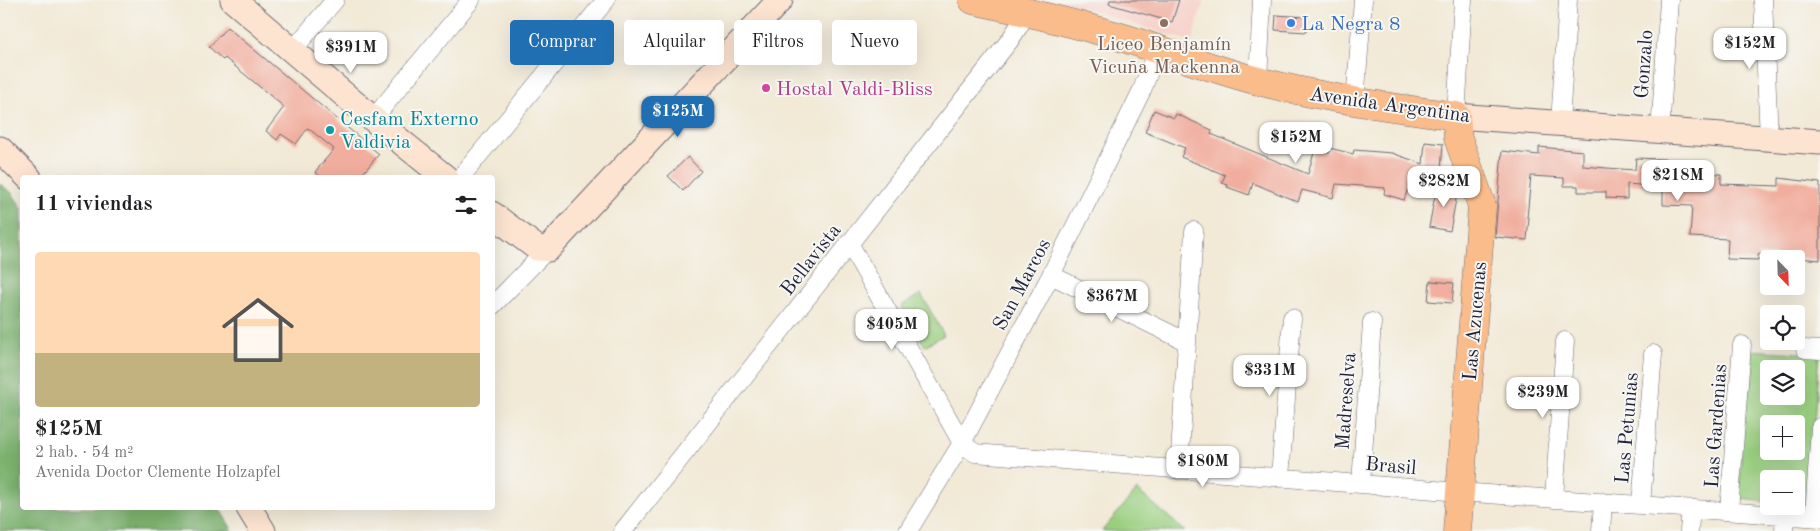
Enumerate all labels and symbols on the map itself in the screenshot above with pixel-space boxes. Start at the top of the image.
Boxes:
place label: La Negra 8 [1301,15,1401,35]
marker: Liceo Benjamín Vicuña Mackenna [1158,17,1170,29]
marker: La Negra 8 [1285,17,1297,29]
pin: $152M [1715,28,1785,70]
street label: Gonzalo [1633,29,1657,99]
pin: $391M [316,32,386,74]
place label: Liceo Benjamín Vicuña Mackenna [1088,35,1240,78]
place label: Hostal Valdi-Bliss [776,80,933,100]
marker: Hostal Valdi-Bliss [760,82,772,94]
street label: Avenida Argentina [1308,85,1472,127]
pin: $125M [643,96,713,138]
place label: Cesfam Externo Valdivia [340,110,479,153]
pin: $152M [1261,121,1331,164]
marker: Cesfam Externo Valdivia [324,124,336,136]
pin: $218M [1643,160,1713,202]
pin: $282M [1409,166,1479,208]
street label: Bellavista [778,221,846,300]
street label: San Marcos [990,236,1055,334]
north arrow [1760,250,1805,295]
street label: Las Azucenas [1461,261,1491,382]
pin: $367M [1077,280,1147,323]
pin: $405M [857,308,927,351]
street label: Madreselva [1334,352,1360,451]
pin: $331M [1235,354,1305,397]
street label: Las Gardenias [1703,363,1731,489]
street label: Las Petunias [1613,372,1643,485]
pin: $239M [1508,376,1578,419]
pin: $180M [1168,446,1238,488]
street label: Brasil [1364,455,1417,479]

